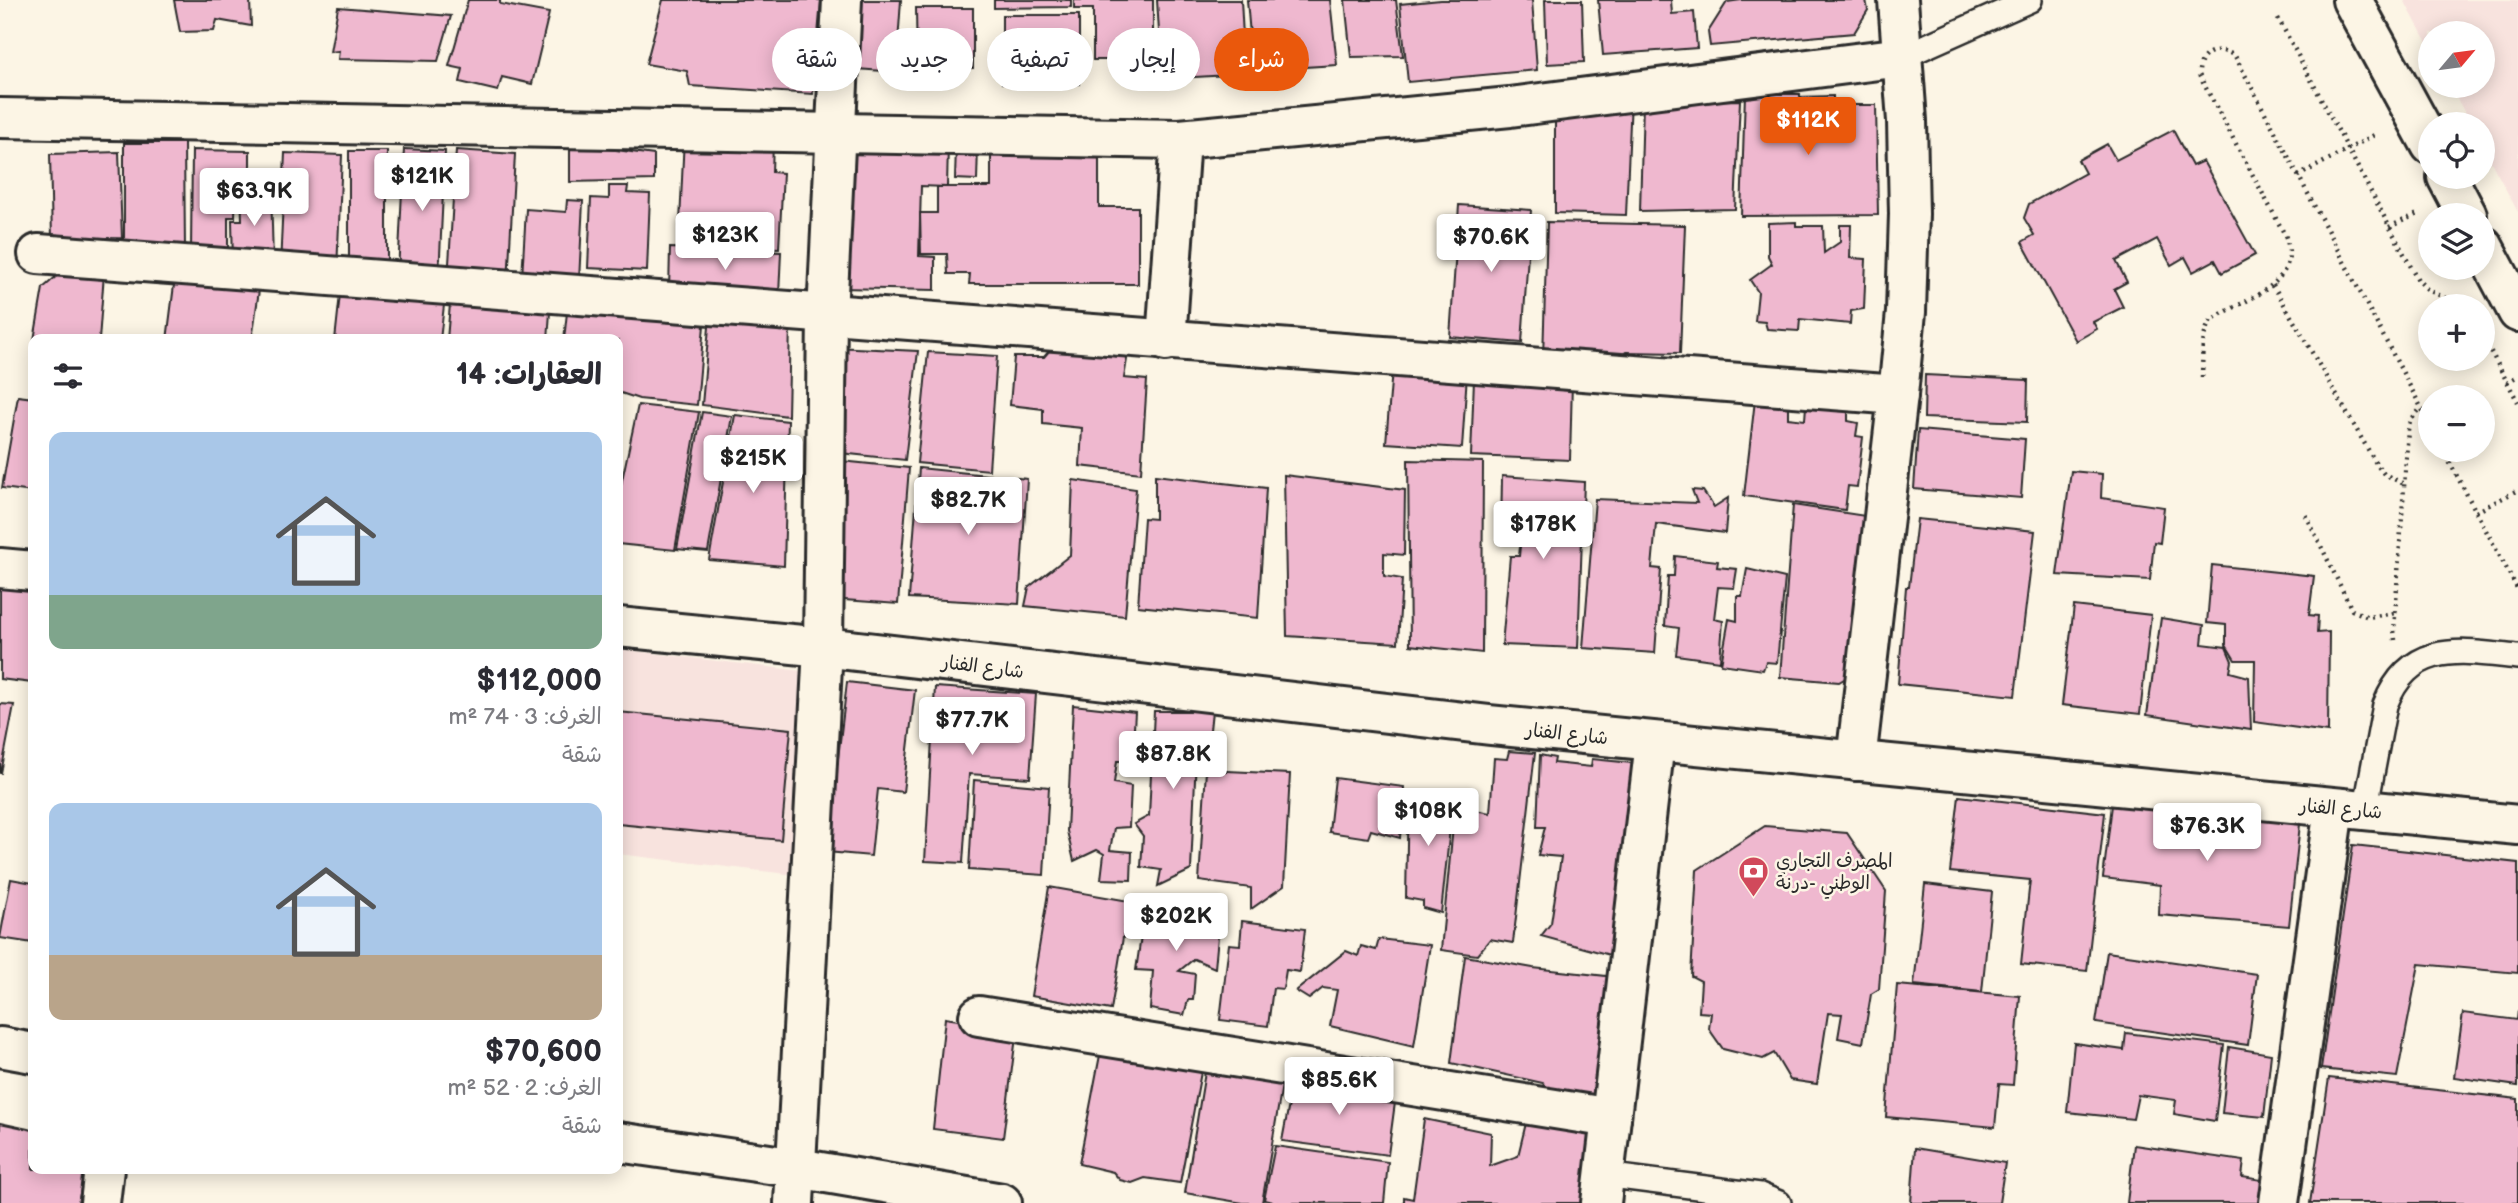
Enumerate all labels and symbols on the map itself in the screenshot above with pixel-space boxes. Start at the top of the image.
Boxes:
north arrow [2418,21,2496,98]
pin: $112K [1759,97,1857,157]
pin: $121K [373,154,471,213]
pin: $63.9K [197,168,311,228]
pin: $123K [676,212,774,272]
pin: $70.6K [1434,215,1548,274]
pin: $215K [704,435,802,495]
pin: $82.7K [911,477,1025,537]
pin: $178K [1494,502,1592,561]
street label: شارع الفنار [938,651,1025,685]
pin: $77.7K [915,698,1029,757]
street label: شارع الفنار [1522,719,1609,751]
pin: $87.8K [1116,732,1230,791]
pin: $108K [1379,788,1477,848]
street label: شارع الفنار [2297,794,2383,826]
pin: $76.3K [2150,804,2264,863]
place label: المصرف التجاري الوطني -درنة [1776,850,1893,899]
bank icon: المصرف التجاري الوطني -درنة [1736,854,1770,898]
pin: $202K [1127,894,1225,953]
pin: $85.6K [1282,1058,1396,1117]

